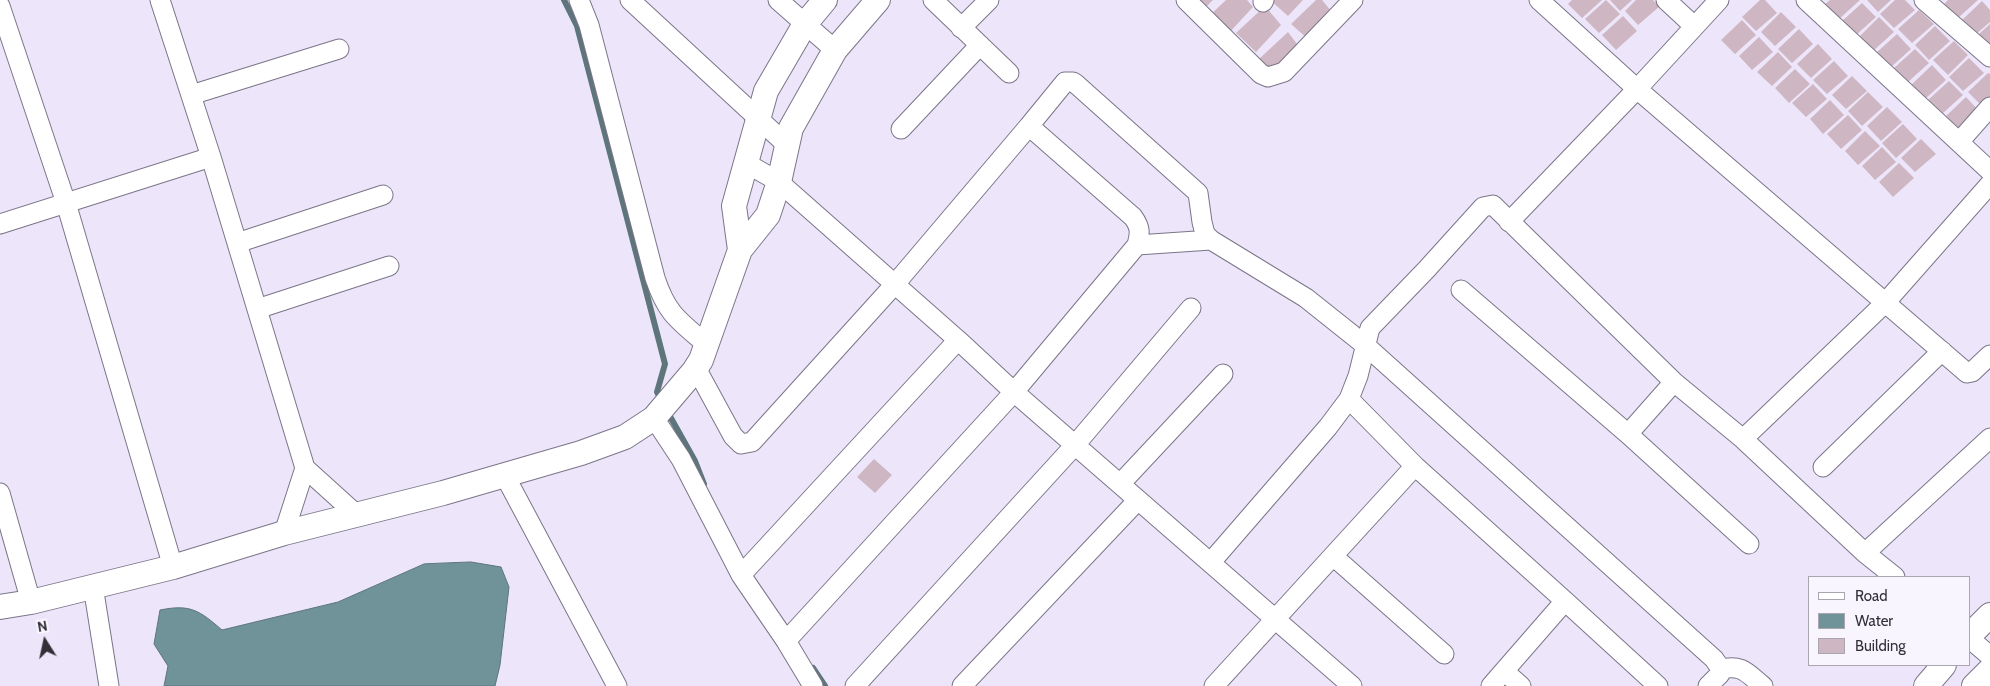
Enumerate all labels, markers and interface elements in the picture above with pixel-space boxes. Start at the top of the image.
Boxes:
legend [1808,576,1970,666]
text: Road [1855,587,1888,605]
text: Water [1855,612,1893,630]
north arrow [20,616,70,666]
text: N [36,617,49,636]
text: Building [1855,637,1906,655]

